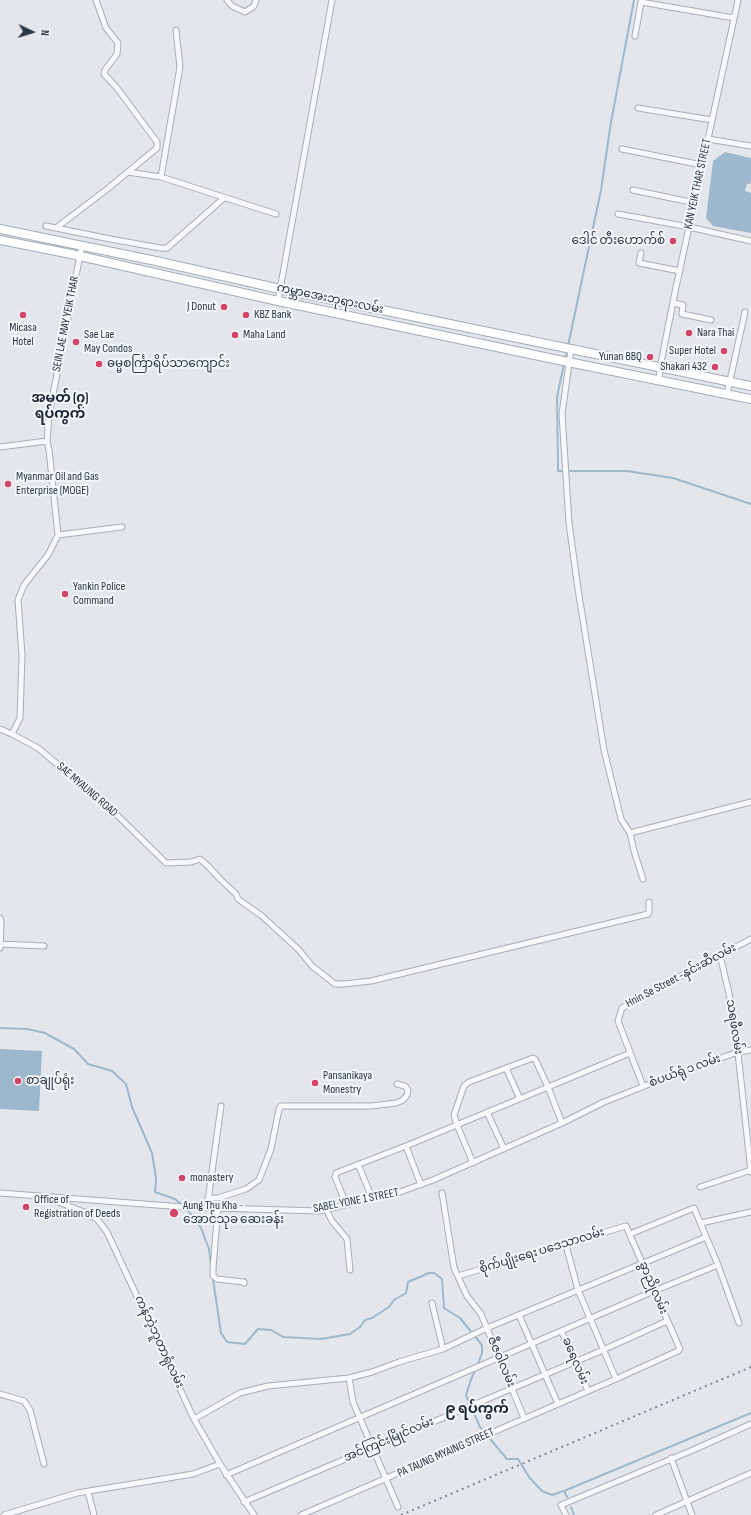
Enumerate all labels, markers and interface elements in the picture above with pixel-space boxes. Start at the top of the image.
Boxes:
north arrow [12,12,52,52]
text: N [38,29,51,36]
street label: KAN YEIK THAR STREET [681,137,715,231]
place label: ဒေါင် တီးဟောက်စ် [571,234,665,248]
marker: ဒေါင် တီးဟောက်စ် [668,236,678,246]
street label: SEIN LAE MAY YEIK THAR [50,275,82,373]
street label: ကမ္ဘာအေးဘုရားလမ်း [275,281,385,317]
place label: J Donut [187,300,216,314]
marker: J Donut [219,302,229,312]
place label: KBZ Bank [254,308,291,322]
marker: Micasa Hotel [18,310,28,320]
marker: KBZ Bank [241,310,251,320]
place label: Micasa Hotel [9,321,37,349]
place label: Nara Thai [697,326,734,340]
place label: Sae Lae May Condos [84,328,132,356]
place label: Maha Land [243,328,286,342]
marker: Nara Thai [684,328,694,338]
marker: Maha Land [230,330,240,340]
marker: Sae Lae May Condos [71,337,81,347]
place label: Super Hotel [669,344,716,358]
marker: Super Hotel [719,346,729,356]
place label: Yunan BBQ [599,350,642,364]
marker: Yunan BBQ [645,352,655,362]
place label: ဓမ္မစင်္ကြာရိပ်သာကျောင်း [107,357,230,371]
marker: ဓမ္မစင်္ကြာရိပ်သာကျောင်း [94,359,104,369]
place label: Shakari 432 [660,360,707,374]
marker: Shakari 432 [710,362,720,372]
district label: အမှတ် (၇) ရပ်ကွက် [31,390,89,422]
place label: Myanmar Oil and Gas Enterprise (MOGE) [16,470,99,498]
marker: Myanmar Oil and Gas Enterprise (MOGE) [3,479,13,489]
place label: Yankin Police Command [73,580,125,608]
marker: Yankin Police Command [60,589,70,599]
street label: SAE MYAUNG ROAD [54,760,120,820]
street label: Hnin Se Street -နှင်းဆီလမ်း [623,941,739,1011]
street label: သရဖီလမ်း [723,998,745,1056]
street label: စံပယ်ရုံ ၁ လမ်း [647,1051,723,1091]
place label: Pansanikaya Monestry [323,1069,372,1097]
place label: စာချုပ်ရုံး [26,1074,74,1088]
marker: စာချုပ်ရုံး [13,1076,23,1086]
marker: Pansanikaya Monestry [310,1078,320,1088]
place label: monastery [190,1171,233,1185]
marker: monastery [177,1173,187,1183]
street label: SABEL YONE 1 STREET [312,1186,400,1216]
place label: Office of Registration of Deeds [34,1193,120,1221]
place label: Aung Thu Kha - အောင်သုခ ဆေးခန်း [183,1199,284,1227]
marker: Office of Registration of Deeds [21,1202,31,1212]
marker: Aung Thu Kha - အောင်သုခ ဆေးခန်း [168,1207,180,1219]
street label: စိုက်ပျိုးရေး ပဒေသာလမ်း [478,1225,606,1277]
street label: ခွာညိုလမ်း [635,1260,671,1316]
street label: ကန်ဘဲ့ဘူတာရုံလမ်း [131,1294,187,1390]
street label: ဇီဇဝါလမ်း [484,1335,518,1389]
street label: ခရေလမ်း [559,1335,591,1387]
district label: ၉ ရပ်ကွက် [445,1401,509,1417]
street label: အင်ကြင်းမြိုင်လမ်း [342,1415,436,1465]
street label: PA TAUNG MYAING STREET [395,1425,497,1481]

